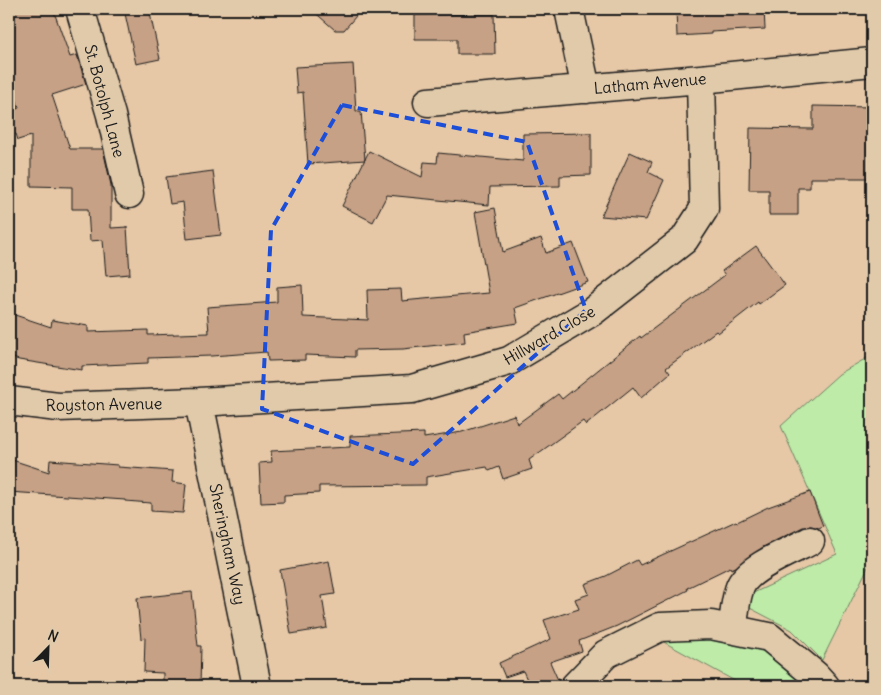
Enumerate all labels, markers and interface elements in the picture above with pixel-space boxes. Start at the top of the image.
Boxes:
street label: St. Botolph Lane [80,42,130,160]
street label: Latham Avenue [593,68,707,98]
street label: Hillward Close [500,301,598,369]
street label: Royston Avenue [46,393,162,415]
street label: Sheringham Way [205,482,251,606]
north arrow [22,622,72,672]
text: N [45,626,61,646]

